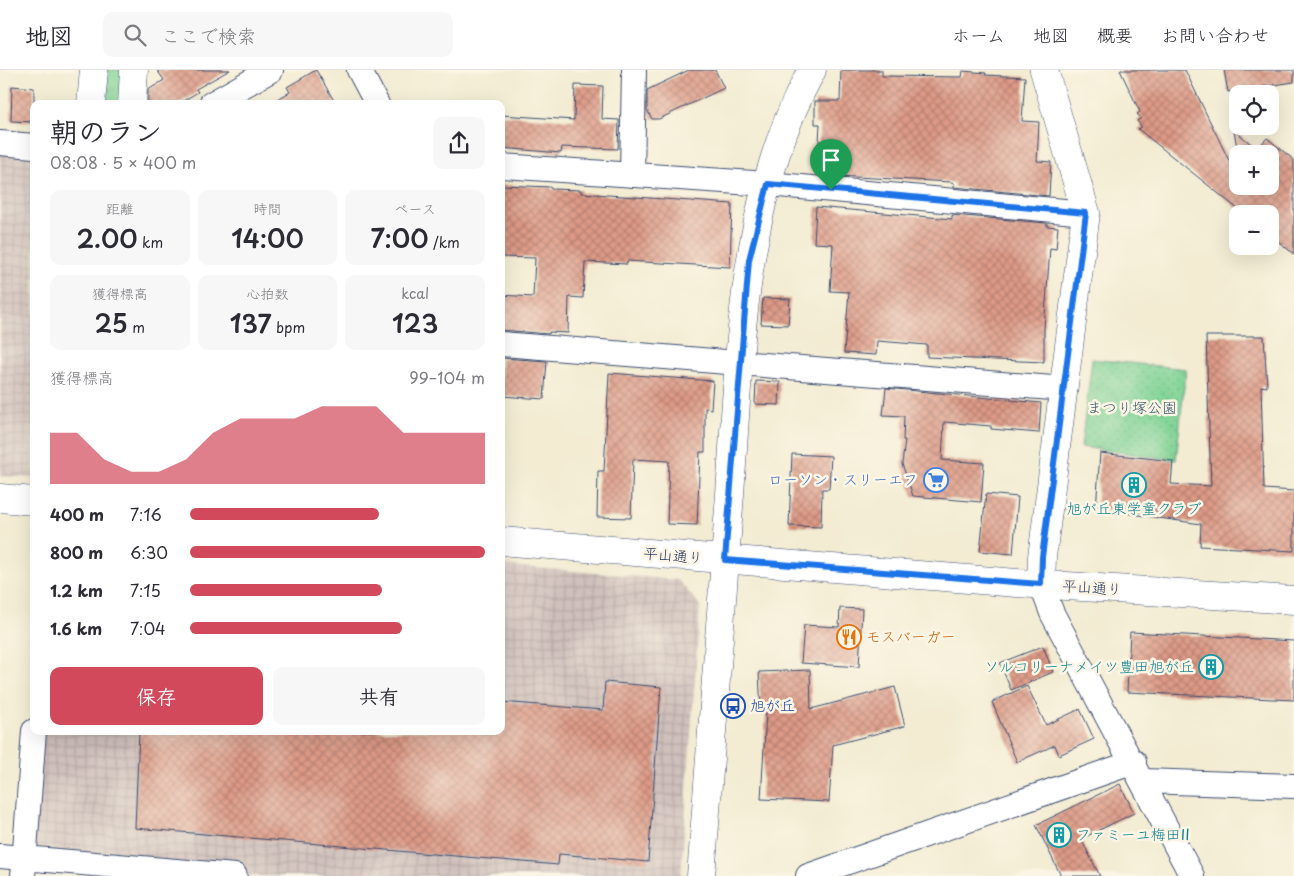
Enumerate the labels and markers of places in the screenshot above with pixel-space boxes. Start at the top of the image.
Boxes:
pin [810,139,852,190]
place label: ローソン・スリーエフ [768,467,918,490]
supermarket icon: ローソン・スリーエフ [923,467,949,493]
building icon: 旭が丘東学童クラブ [1121,472,1147,498]
place label: 旭が丘東学童クラブ [1066,496,1202,519]
restaurant icon: モスバーガー [836,624,862,650]
place label: モスバーガー [866,624,956,647]
place label: ソルコリーナメイツ豊田旭が丘 [984,654,1194,677]
building icon: ソルコリーナメイツ豊田旭が丘 [1198,654,1224,680]
bus stop icon: 旭が丘 [720,693,746,719]
place label: 旭が丘 [750,693,795,716]
building icon: ファミーユ梅田II [1046,822,1072,848]
place label: ファミーユ梅田II [1076,822,1190,845]

